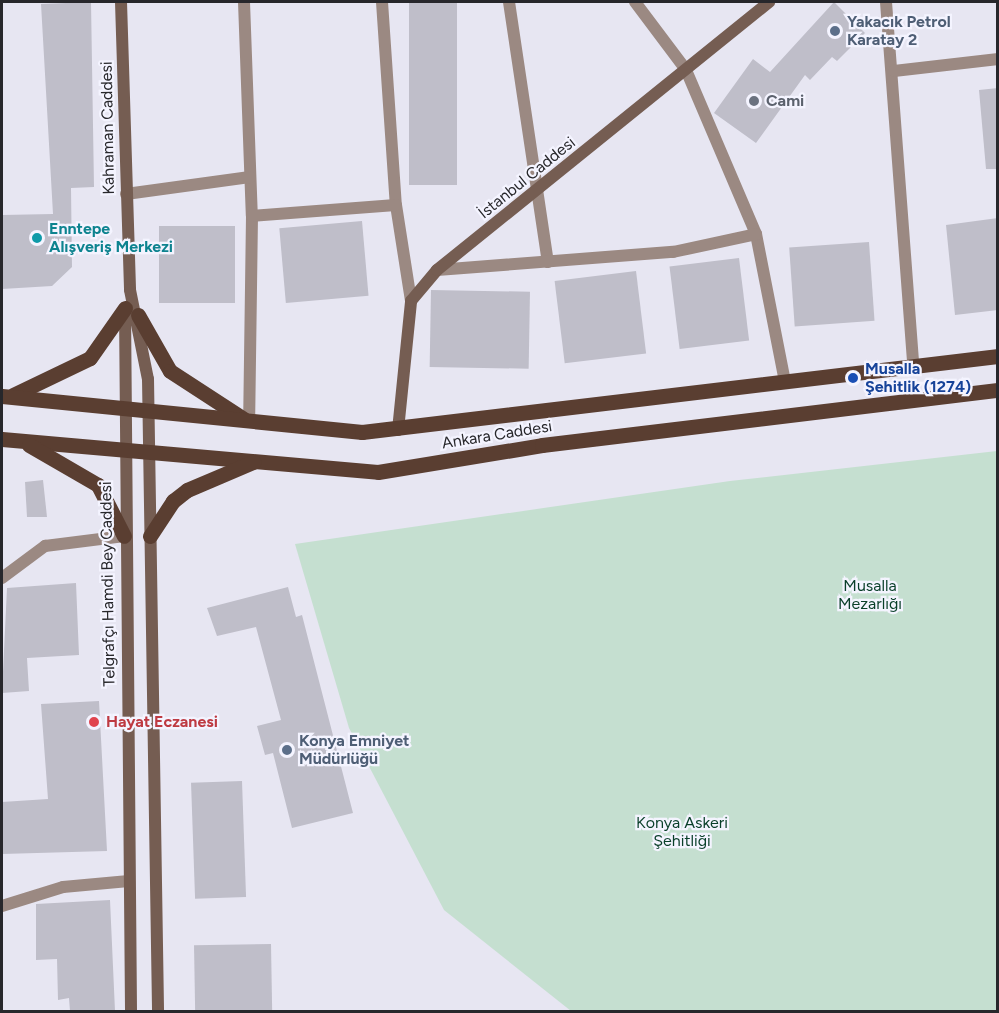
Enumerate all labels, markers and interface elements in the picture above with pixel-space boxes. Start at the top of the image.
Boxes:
place label: Yakacık Petrol Karatay 2 [847,12,951,50]
marker: Yakacık Petrol Karatay 2 [828,24,842,38]
street label: Kahraman Caddesi [97,61,119,195]
place label: Cami [766,91,804,111]
marker: Cami [747,94,761,108]
street label: İstanbul Caddesi [475,133,579,223]
place label: Enntepe Alışveriş Merkezi [49,219,173,257]
marker: Enntepe Alışveriş Merkezi [30,231,44,245]
place label: Musalla Şehitlik (1274) [865,359,971,397]
marker: Musalla Şehitlik (1274) [846,371,860,385]
street label: Ankara Caddesi [440,417,554,453]
street label: Telgrafçı Hamdi Bey Caddesi [97,481,119,687]
park label: Musalla Mezarlığı [838,576,902,614]
place label: Hayat Eczanesi [106,712,218,732]
marker: Hayat Eczanesi [87,715,101,729]
place label: Konya Emniyet Müdürlüğü [299,731,410,769]
marker: Konya Emniyet Müdürlüğü [280,743,294,757]
park label: Konya Askeri Şehitliği [636,813,728,851]

